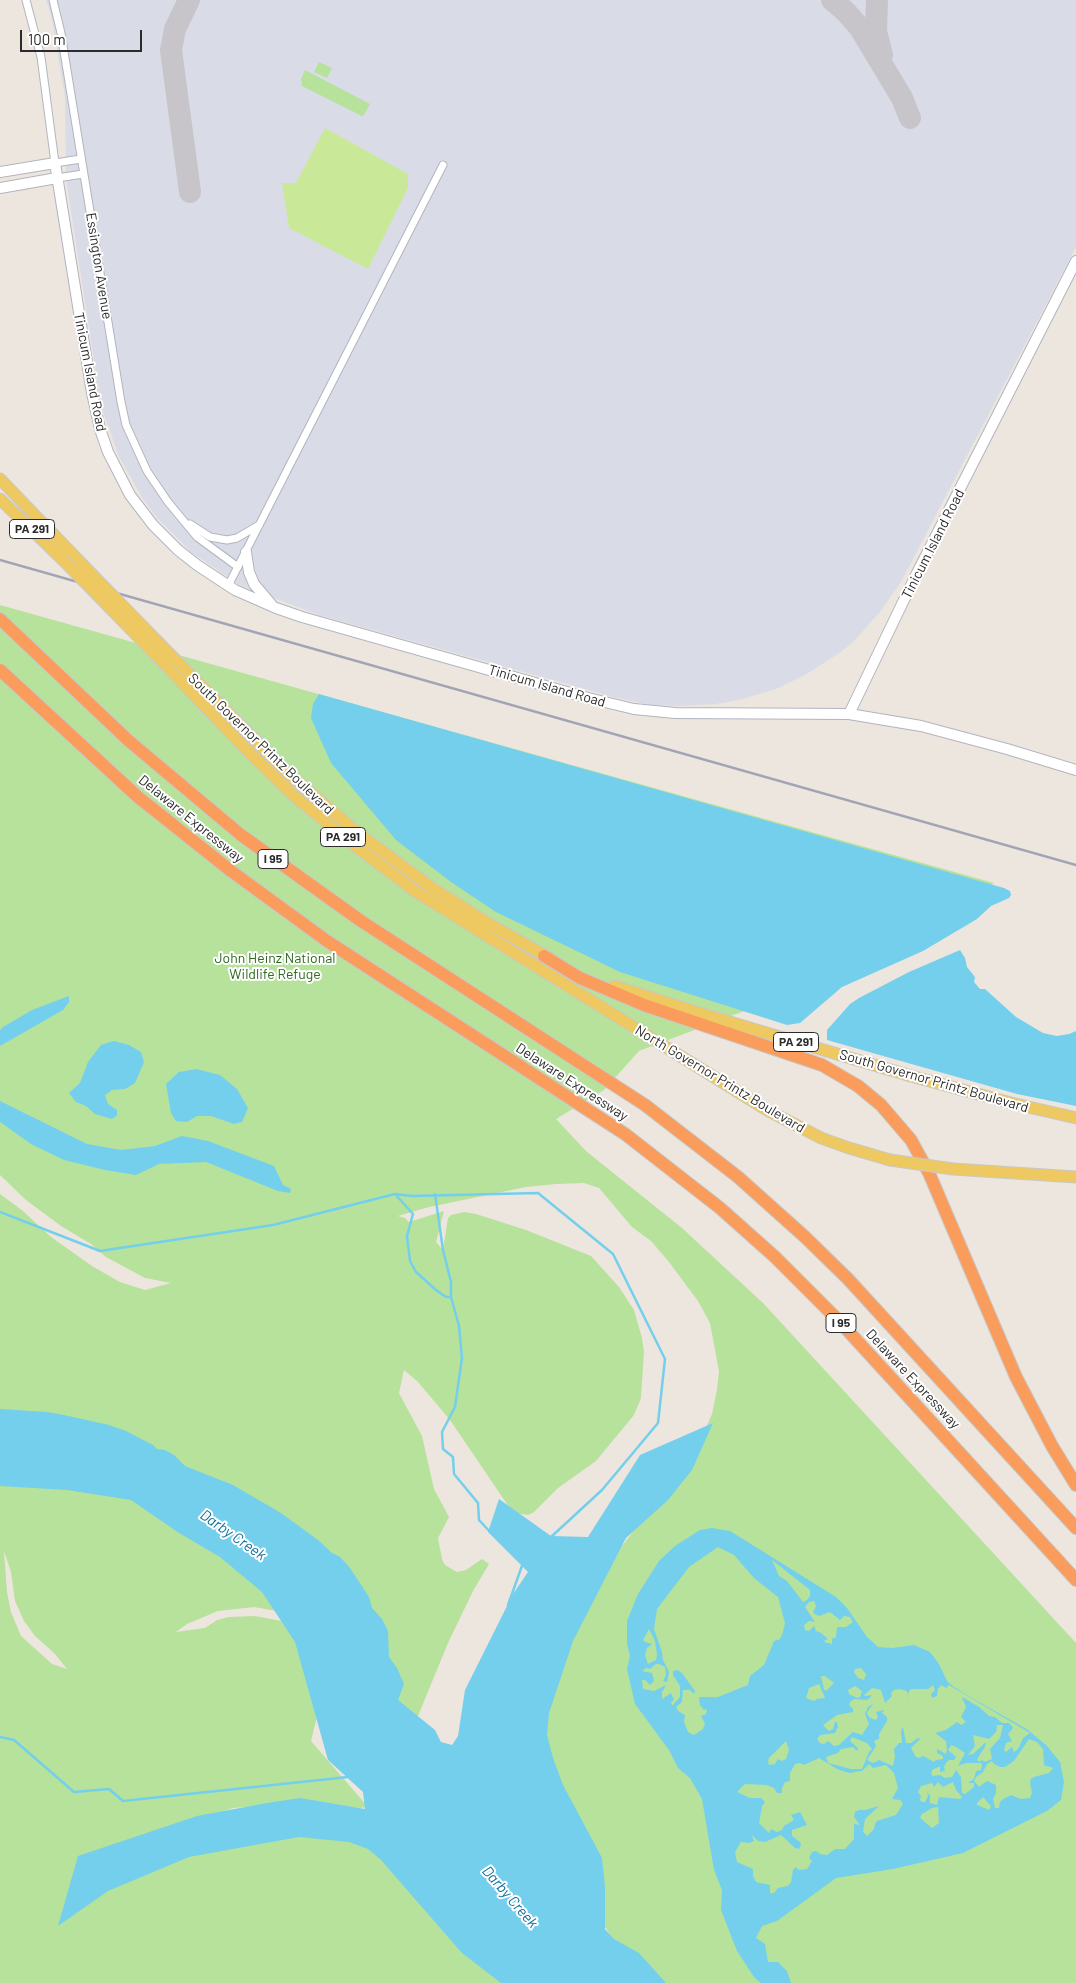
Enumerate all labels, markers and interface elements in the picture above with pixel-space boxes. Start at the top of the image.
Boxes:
scale bar [22,20,145,52]
text: 100 m [28,30,66,48]
street label: Essington Avenue [82,212,116,320]
street label: Tinicum Island Road [70,311,110,433]
street label: Tinicum Island Road [898,486,968,602]
road number: PA 291 [10,520,54,538]
street label: Tinicum Island Road [486,661,608,711]
street label: South Governor Printz Boulevard [185,670,337,818]
street label: Delaware Expressway [135,771,247,867]
road number: PA 291 [320,828,366,846]
road number: I 95 [258,850,288,869]
park label: John Heinz National Wildlife Refuge [214,950,336,982]
street label: North Governor Printz Boulevard [632,1022,808,1136]
road number: PA 291 [774,1032,818,1052]
street label: Delaware Expressway [513,1039,631,1125]
street label: South Governor Printz Boulevard [837,1046,1031,1116]
road number: I 95 [826,1314,856,1332]
street label: Delaware Expressway [862,1326,964,1432]
water label: Darby Creek [197,1506,269,1564]
water label: Darby Creek [478,1862,542,1932]

